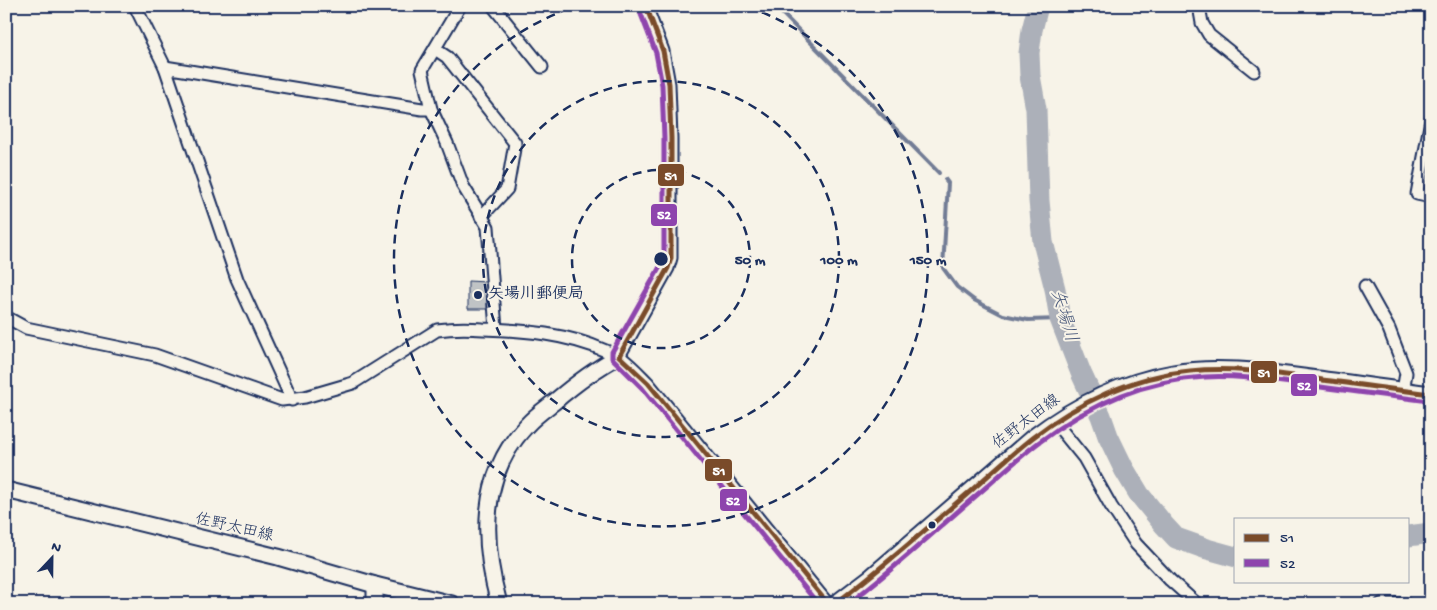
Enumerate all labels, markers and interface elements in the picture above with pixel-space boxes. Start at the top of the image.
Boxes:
line badge: 51 [657,163,685,187]
text: 51 [664,169,678,186]
line badge: 52 [650,203,678,227]
text: 52 [657,208,671,225]
centre of rings [652,250,670,268]
text: 50 m [735,252,766,270]
text: 100 m [819,252,858,270]
text: 150 m [909,252,947,270]
place label: 矢場川郵便局 [488,285,584,305]
water label: 矢場川 [1045,287,1082,345]
marker: 矢場川郵便局 [472,289,484,301]
line badge: 51 [1250,360,1278,384]
text: 51 [1257,366,1271,383]
line badge: 52 [1290,373,1318,397]
text: 52 [1297,379,1311,396]
street label: 佐野太田線 [988,390,1065,455]
line badge: 51 [704,458,733,482]
text: 51 [712,464,726,481]
line badge: 52 [719,488,748,512]
text: 52 [726,494,740,511]
street label: 佐野太田線 [193,509,276,547]
legend [1234,518,1410,582]
unlabelled marker [927,520,937,530]
text: 51 [1280,530,1294,548]
north arrow [28,532,78,582]
text: N [49,539,63,558]
text: 52 [1280,556,1295,574]

